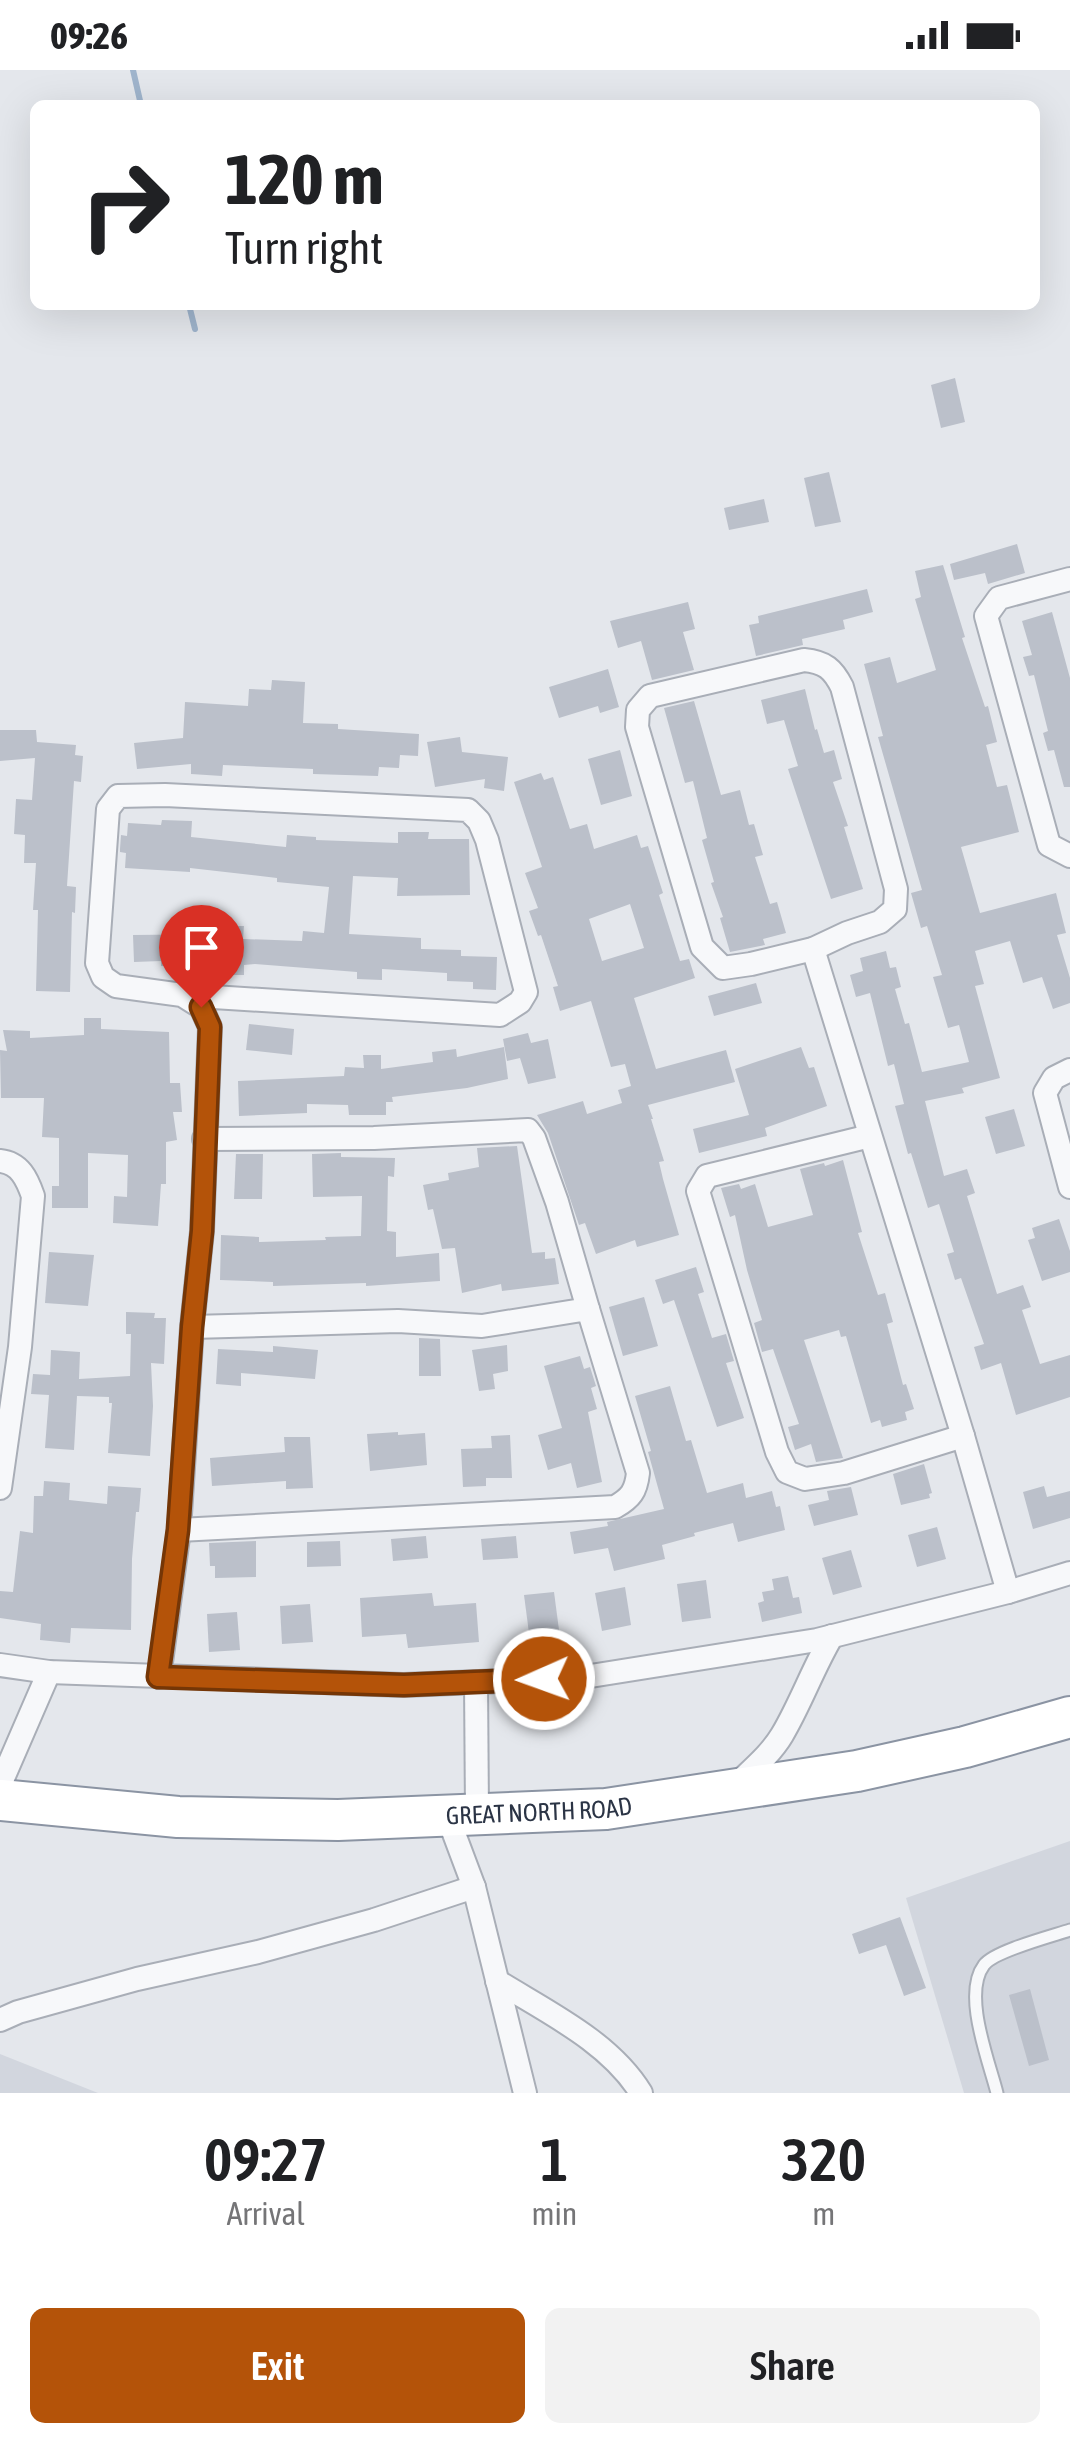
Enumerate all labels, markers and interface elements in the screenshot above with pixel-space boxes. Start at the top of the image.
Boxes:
text: 09:26 [50,14,128,57]
text: 120 m [225,139,384,219]
icon: right [60,140,190,270]
text: Turn right [225,222,383,274]
pin [159,905,244,1008]
icon: arrive [174,920,229,975]
position arrow [492,1627,596,1731]
street label: GREAT NORTH ROAD [445,1791,634,1830]
text: 09:27 [204,2125,327,2194]
text: 1 [540,2125,569,2194]
text: 320 [781,2125,866,2194]
text: Arrival [227,2195,305,2232]
text: min [531,2195,577,2232]
text: m [812,2195,835,2232]
button: Exit [30,2308,525,2423]
button: Share [545,2308,1040,2423]

